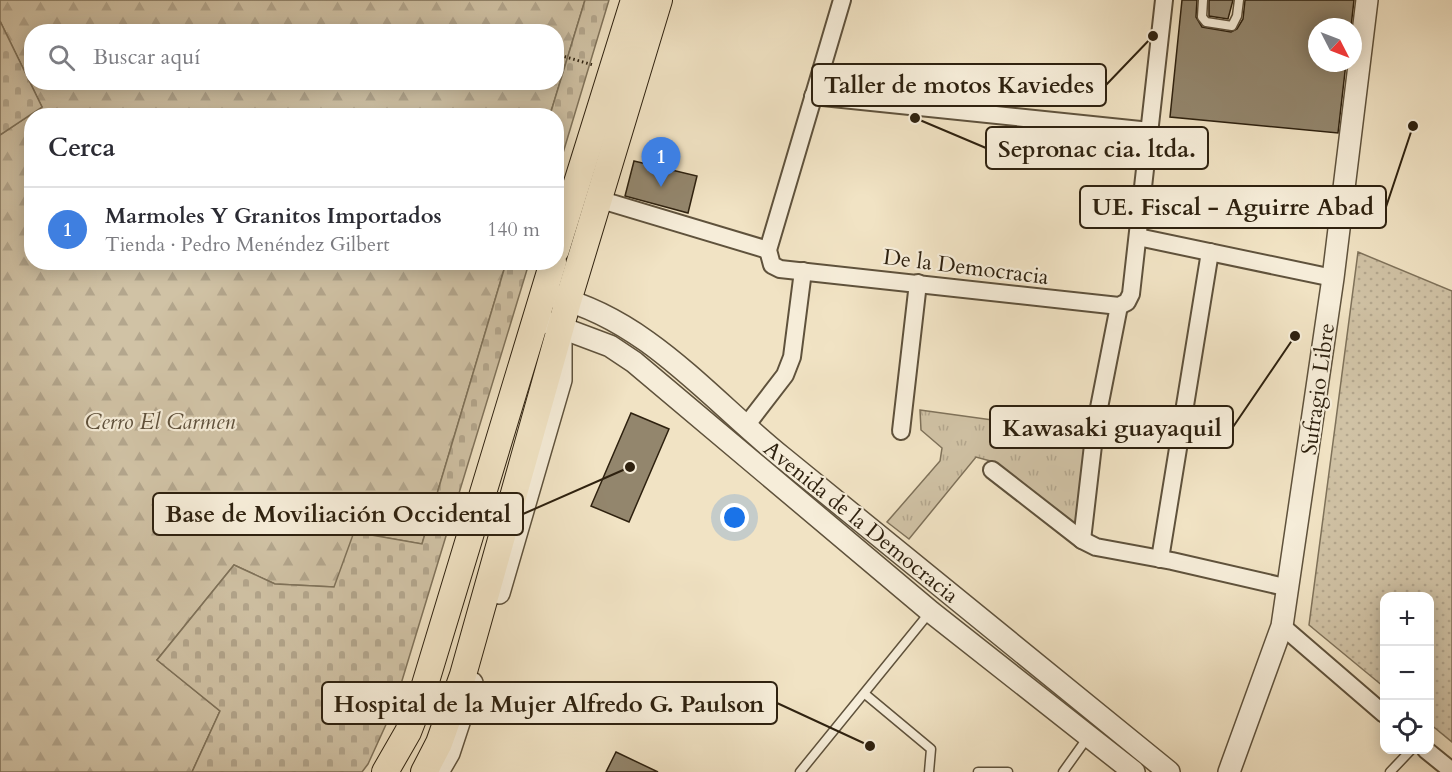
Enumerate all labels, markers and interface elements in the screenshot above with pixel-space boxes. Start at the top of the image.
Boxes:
north arrow [1308,18,1362,72]
search box [24,24,564,90]
icon: search [45,41,78,74]
text: Buscar aquí [93,42,200,72]
callout: Taller de motos Kaviedes [812,64,1106,106]
text: Taller de motos Kaviedes [824,69,1094,102]
callout: Sepronac cia. ltda. [986,127,1208,169]
text: Cerca [48,130,115,165]
text: Sepronac cia. ltda. [998,133,1196,166]
pin: 1 [642,138,680,187]
callout: UE. Fiscal - Aguirre Abad [1080,186,1386,228]
text: UE. Fiscal - Aguirre Abad [1092,191,1374,224]
text: Marmoles Y Granitos Importados [105,201,442,231]
text: 1 [62,216,73,243]
text: 140 m [487,216,540,243]
text: Tienda · Pedro Menéndez Gilbert [105,231,390,258]
street label: De la Democracia [882,242,1051,292]
street label: Sufragio Libre [1294,321,1342,457]
callout: Kawasaki guayaquil [990,406,1233,448]
park label: Cerro El Carmen [85,407,235,437]
text: Kawasaki guayaquil [1002,412,1222,445]
street label: Avenida de la Democracia [757,434,965,610]
callout: Base de Moviliación Occidental [153,493,523,535]
text: Base de Moviliación Occidental [165,498,511,531]
your location [720,503,749,532]
map controls [1380,592,1434,754]
button: + [1380,592,1434,646]
button: − [1380,646,1434,700]
callout: Hospital de la Mujer Alfredo G. Paulson [322,682,777,724]
text: Hospital de la Mujer Alfredo G. Paulson [334,688,765,721]
button: locate [1380,700,1434,754]

